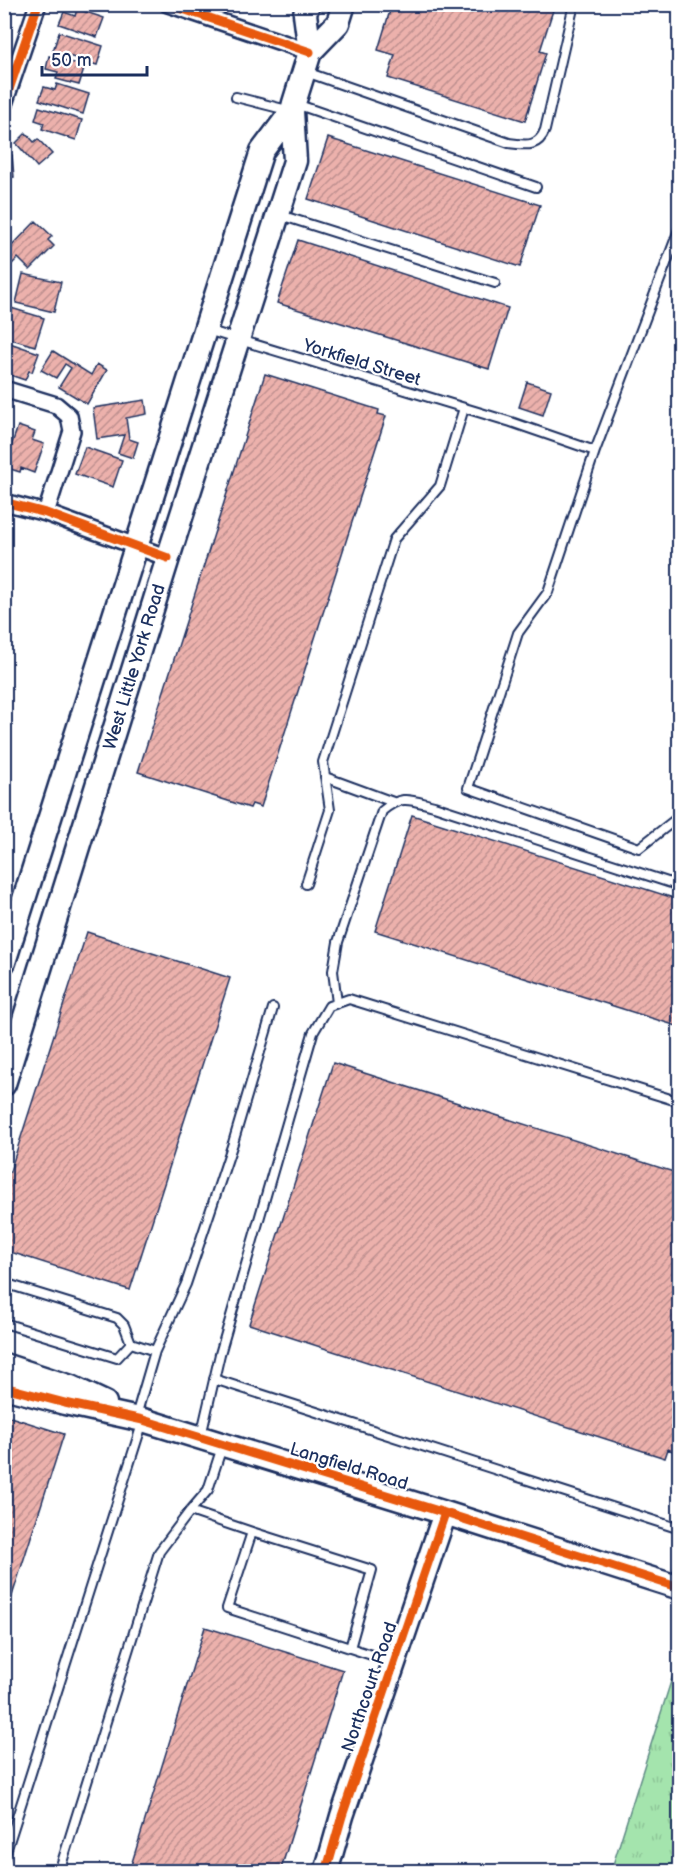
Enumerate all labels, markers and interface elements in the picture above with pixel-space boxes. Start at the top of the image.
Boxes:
scale bar [42,39,147,77]
text: 50 m [51,50,92,71]
street label: Yorkfield Street [299,334,424,391]
street label: West Little York Road [99,582,170,753]
street label: Langfield Road [287,1439,411,1494]
street label: Northcourt Road [337,1619,402,1755]

